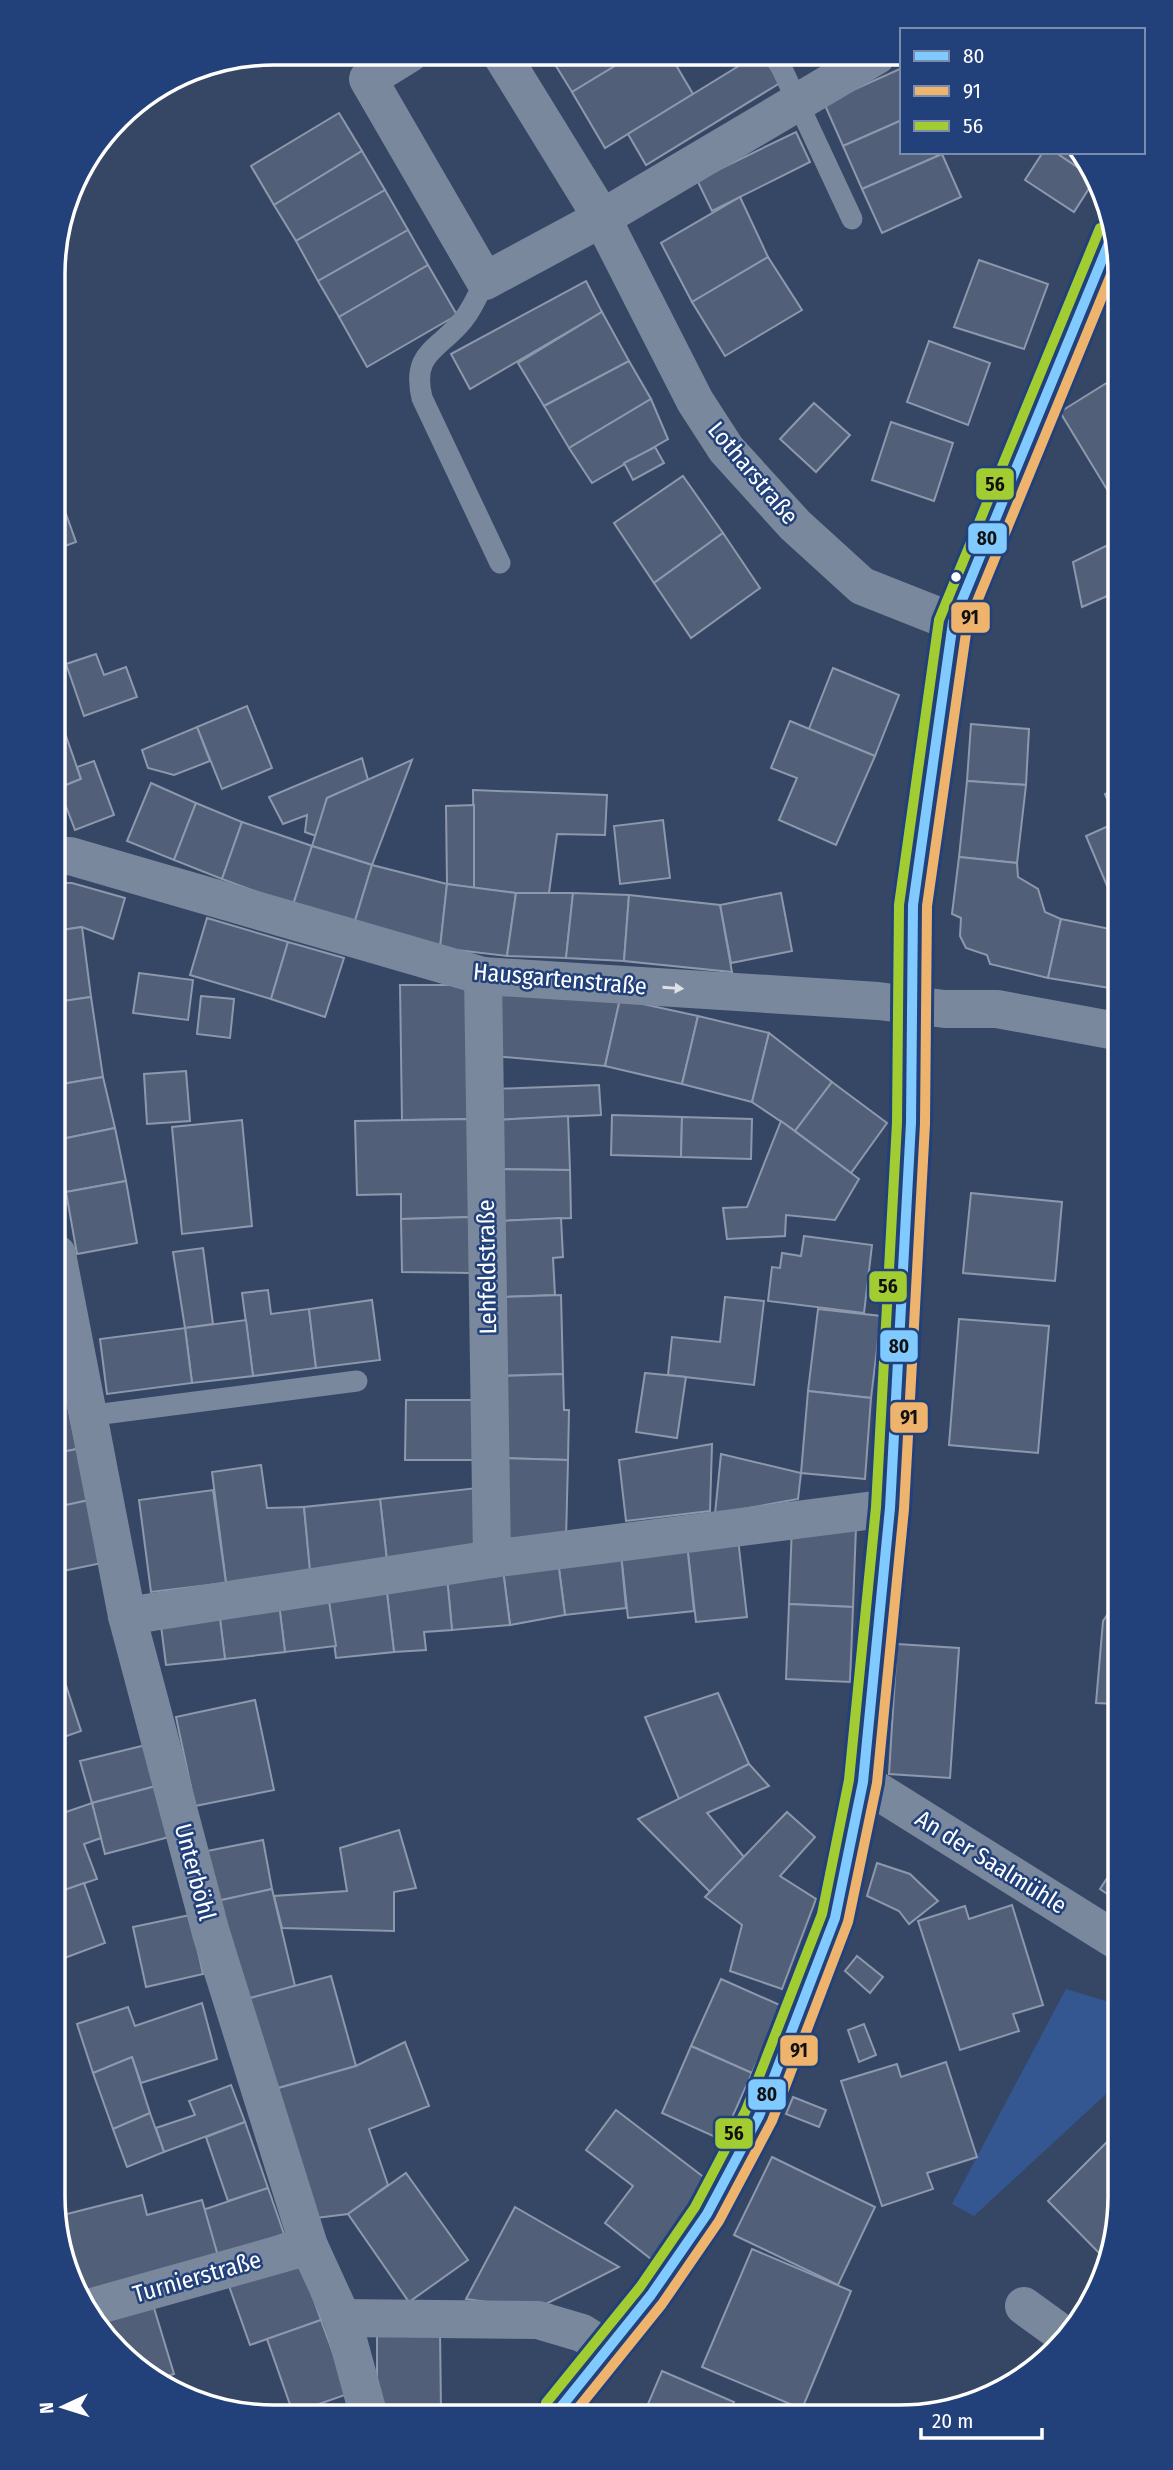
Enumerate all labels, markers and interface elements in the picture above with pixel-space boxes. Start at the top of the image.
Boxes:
legend [900,28,1145,154]
text: 80 [963,43,984,69]
text: 91 [963,78,981,104]
text: 56 [963,113,983,139]
street label: Lotharstraße [702,416,804,530]
line badge: 56 [975,467,1015,501]
text: 56 [985,473,1005,496]
line badge: 80 [967,522,1008,555]
text: 80 [977,527,997,550]
unlabelled marker [949,570,963,584]
line badge: 91 [950,601,991,634]
text: 91 [961,606,979,629]
street label: Hausgartenstraße [472,957,648,1001]
one-way arrow [662,983,684,994]
street label: Lehfeldstraße [472,1199,502,1335]
line badge: 56 [868,1270,908,1303]
text: 56 [878,1275,898,1298]
line badge: 80 [879,1329,919,1363]
text: 80 [889,1335,909,1358]
line badge: 91 [889,1401,929,1434]
text: 91 [900,1406,918,1429]
street label: An der Saalmühle [910,1804,1072,1920]
street label: Unterböhl [169,1821,221,1923]
line badge: 91 [779,2034,819,2067]
text: 91 [790,2039,808,2062]
line badge: 80 [747,2078,787,2111]
text: 80 [757,2083,777,2106]
line badge: 56 [714,2117,754,2150]
text: 56 [724,2122,744,2145]
street label: Turnierstraße [130,2245,264,2309]
north arrow [28,2372,98,2442]
scale bar [921,2396,1042,2440]
text: N [35,2402,58,2415]
text: 20 m [932,2408,973,2434]

